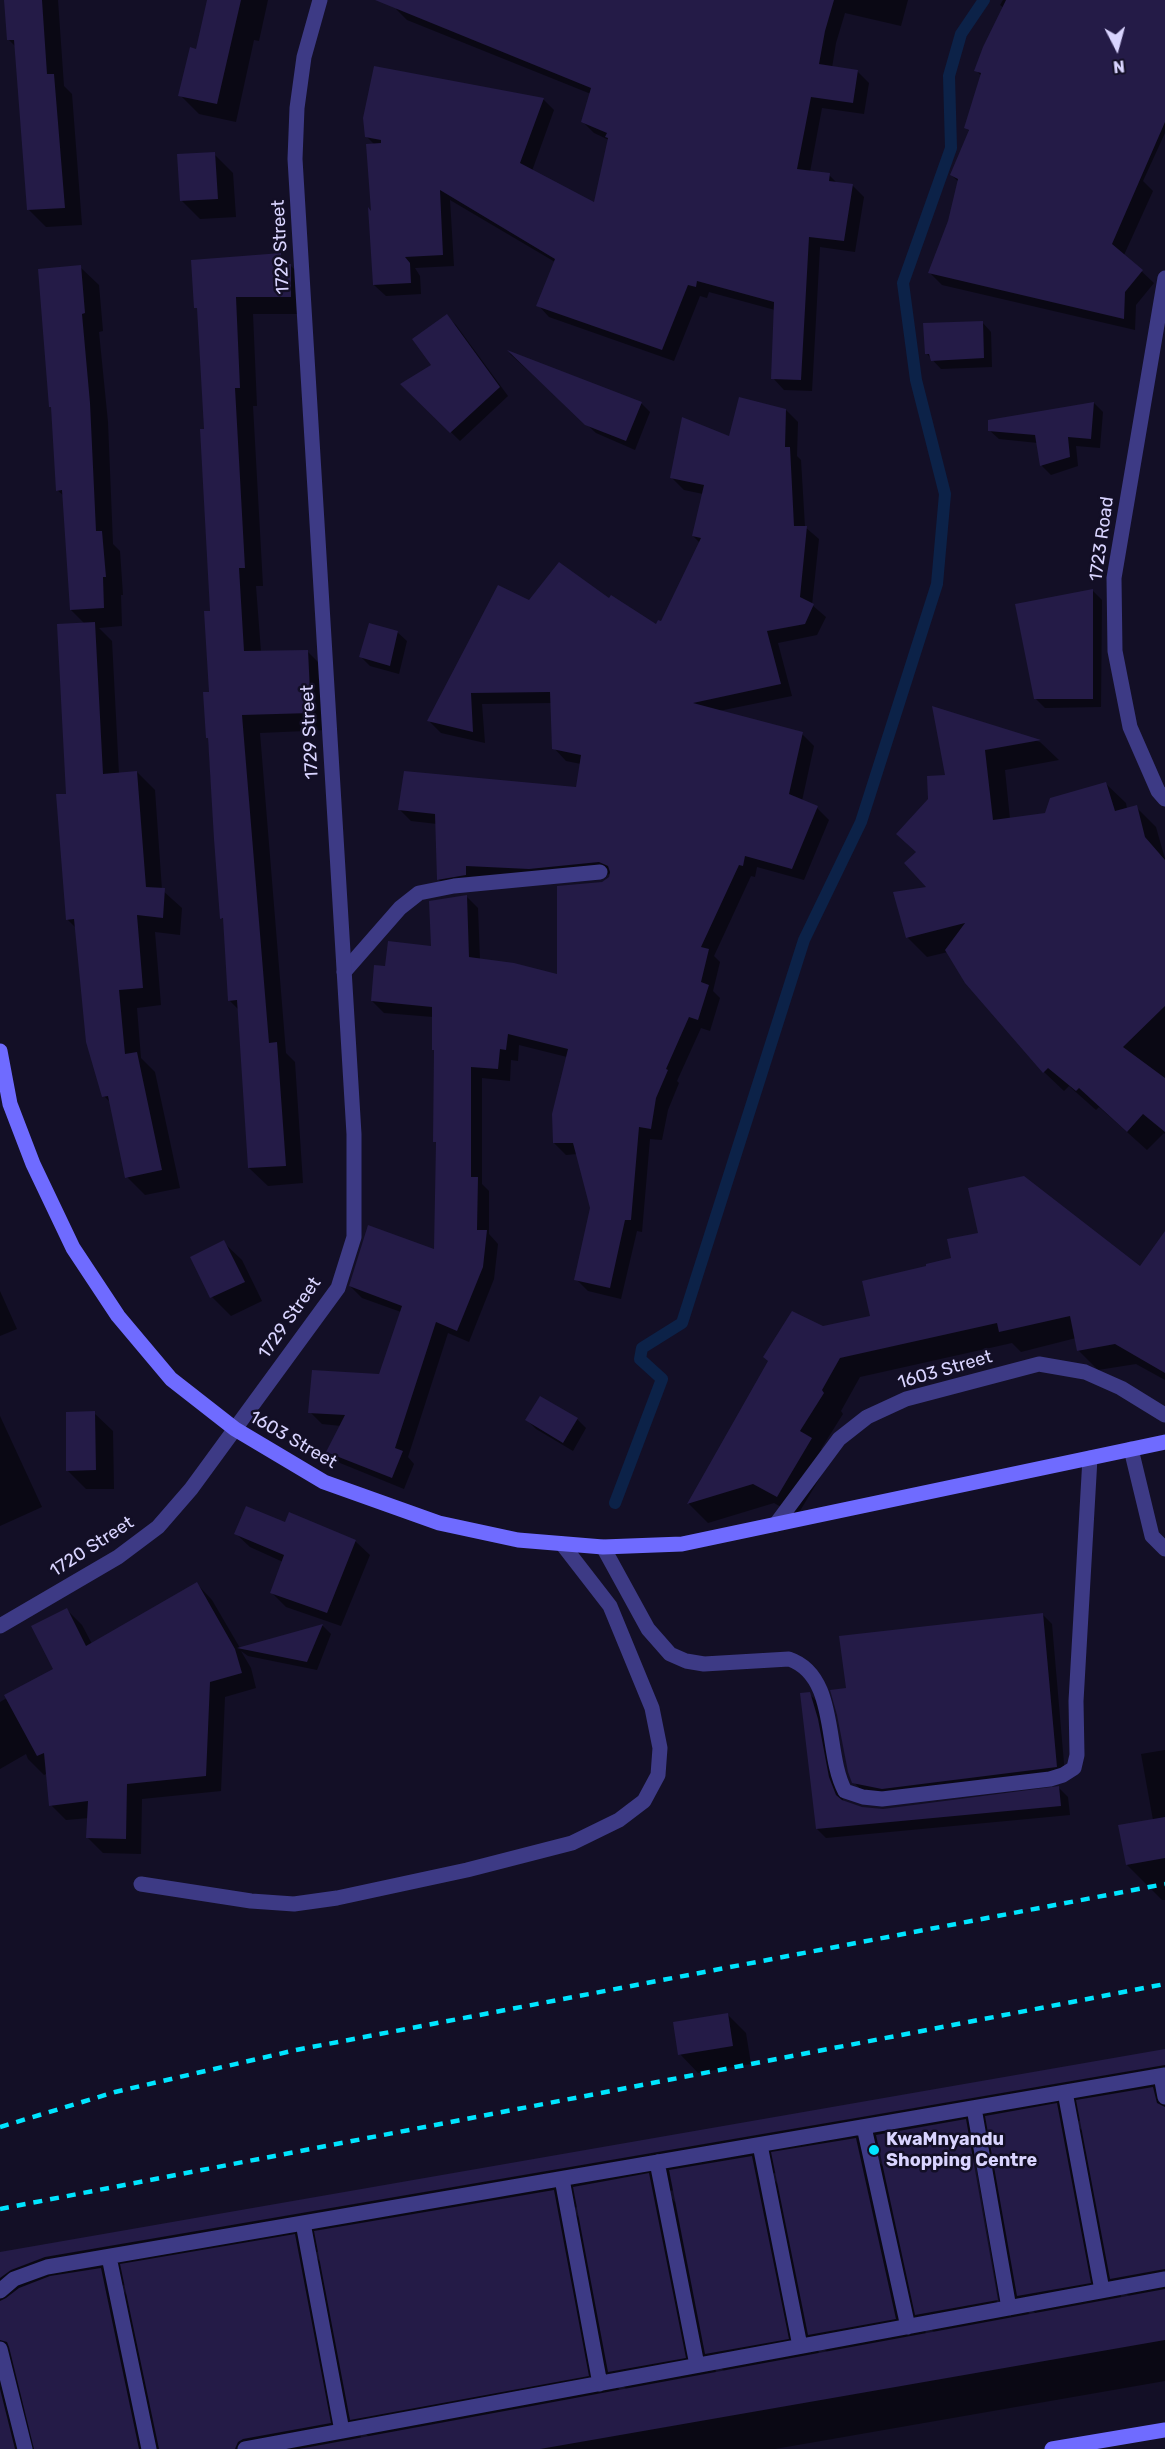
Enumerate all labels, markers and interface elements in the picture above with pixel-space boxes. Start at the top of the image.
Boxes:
north arrow [1087,18,1147,78]
text: N [1112,56,1126,76]
street label: 1729 Street [268,199,294,295]
street label: 1723 Road [1085,495,1119,583]
street label: 1729 Street [297,684,323,780]
street label: 1729 Street [254,1273,326,1363]
street label: 1603 Street [895,1346,995,1394]
street label: 1603 Street [245,1406,341,1474]
street label: 1720 Street [46,1512,138,1582]
place label: KwaMnyandu Shopping Centre [886,2129,1037,2172]
marker: KwaMnyandu Shopping Centre [867,2143,881,2157]

